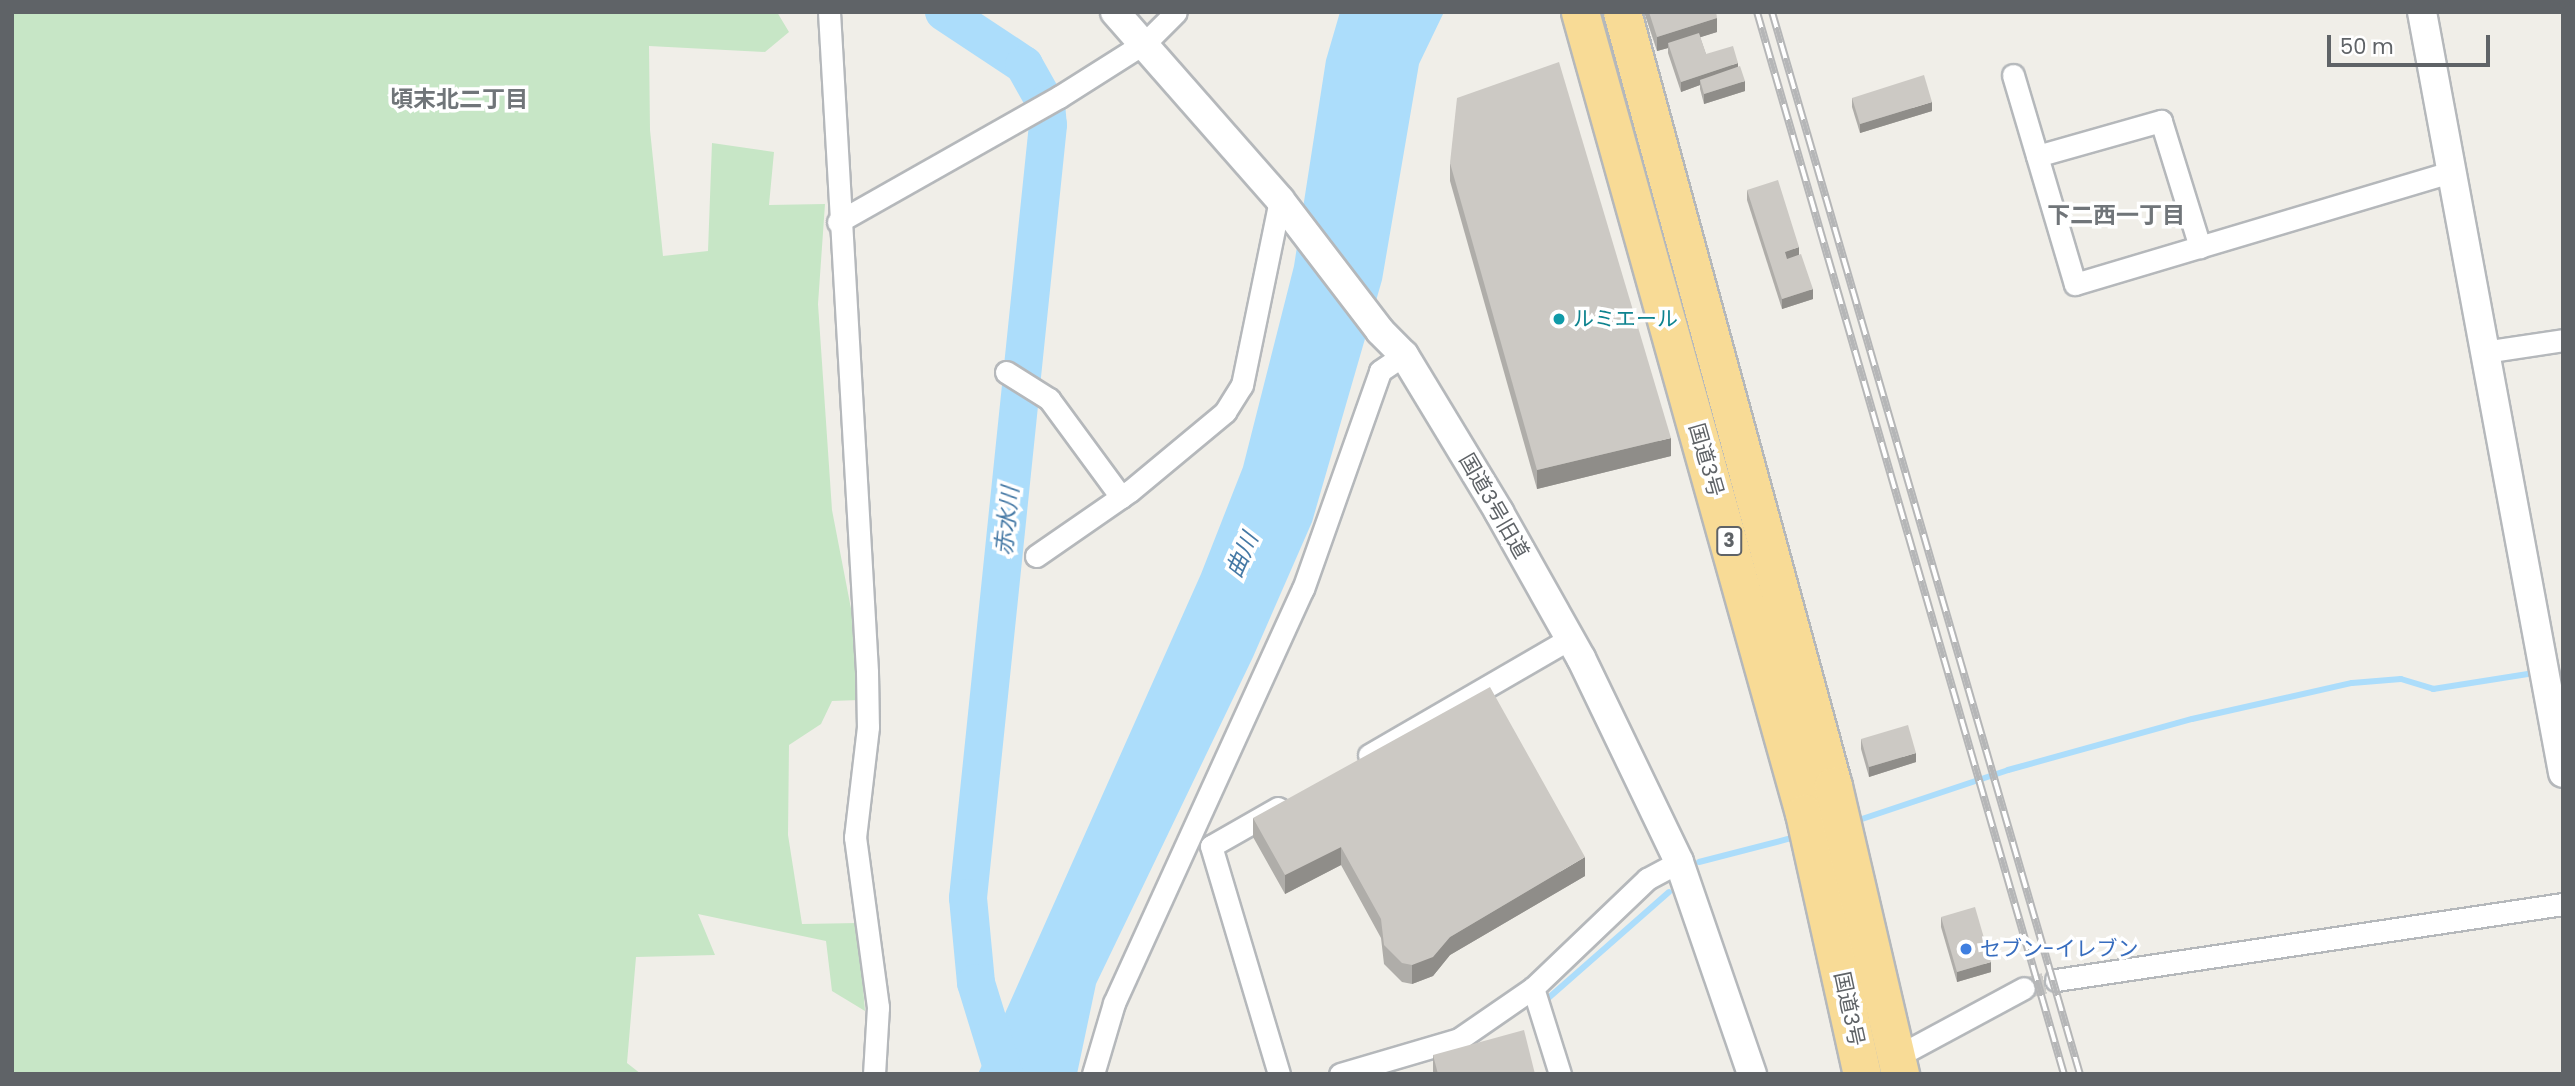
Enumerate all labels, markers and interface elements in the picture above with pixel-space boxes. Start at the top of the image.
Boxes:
scale bar [2330,21,2493,65]
text: 50 m [2340,32,2394,61]
district label: 頃末北二丁目 [390,85,528,113]
district label: 下二西一丁目 [2047,201,2185,229]
place label: ルミエール [1573,306,1678,332]
marker: ルミエール [1551,311,1567,327]
street label: 国道3号 [1684,420,1728,500]
street label: 国道3号旧道 [1454,449,1534,563]
water label: 赤水川 [990,485,1024,557]
road number: 3 [1715,526,1743,556]
water label: 曲川 [1220,528,1264,582]
place label: セブン-イレブン [1980,936,2139,962]
marker: セブン-イレブン [1958,941,1974,957]
street label: 国道3号 [1829,970,1869,1048]

